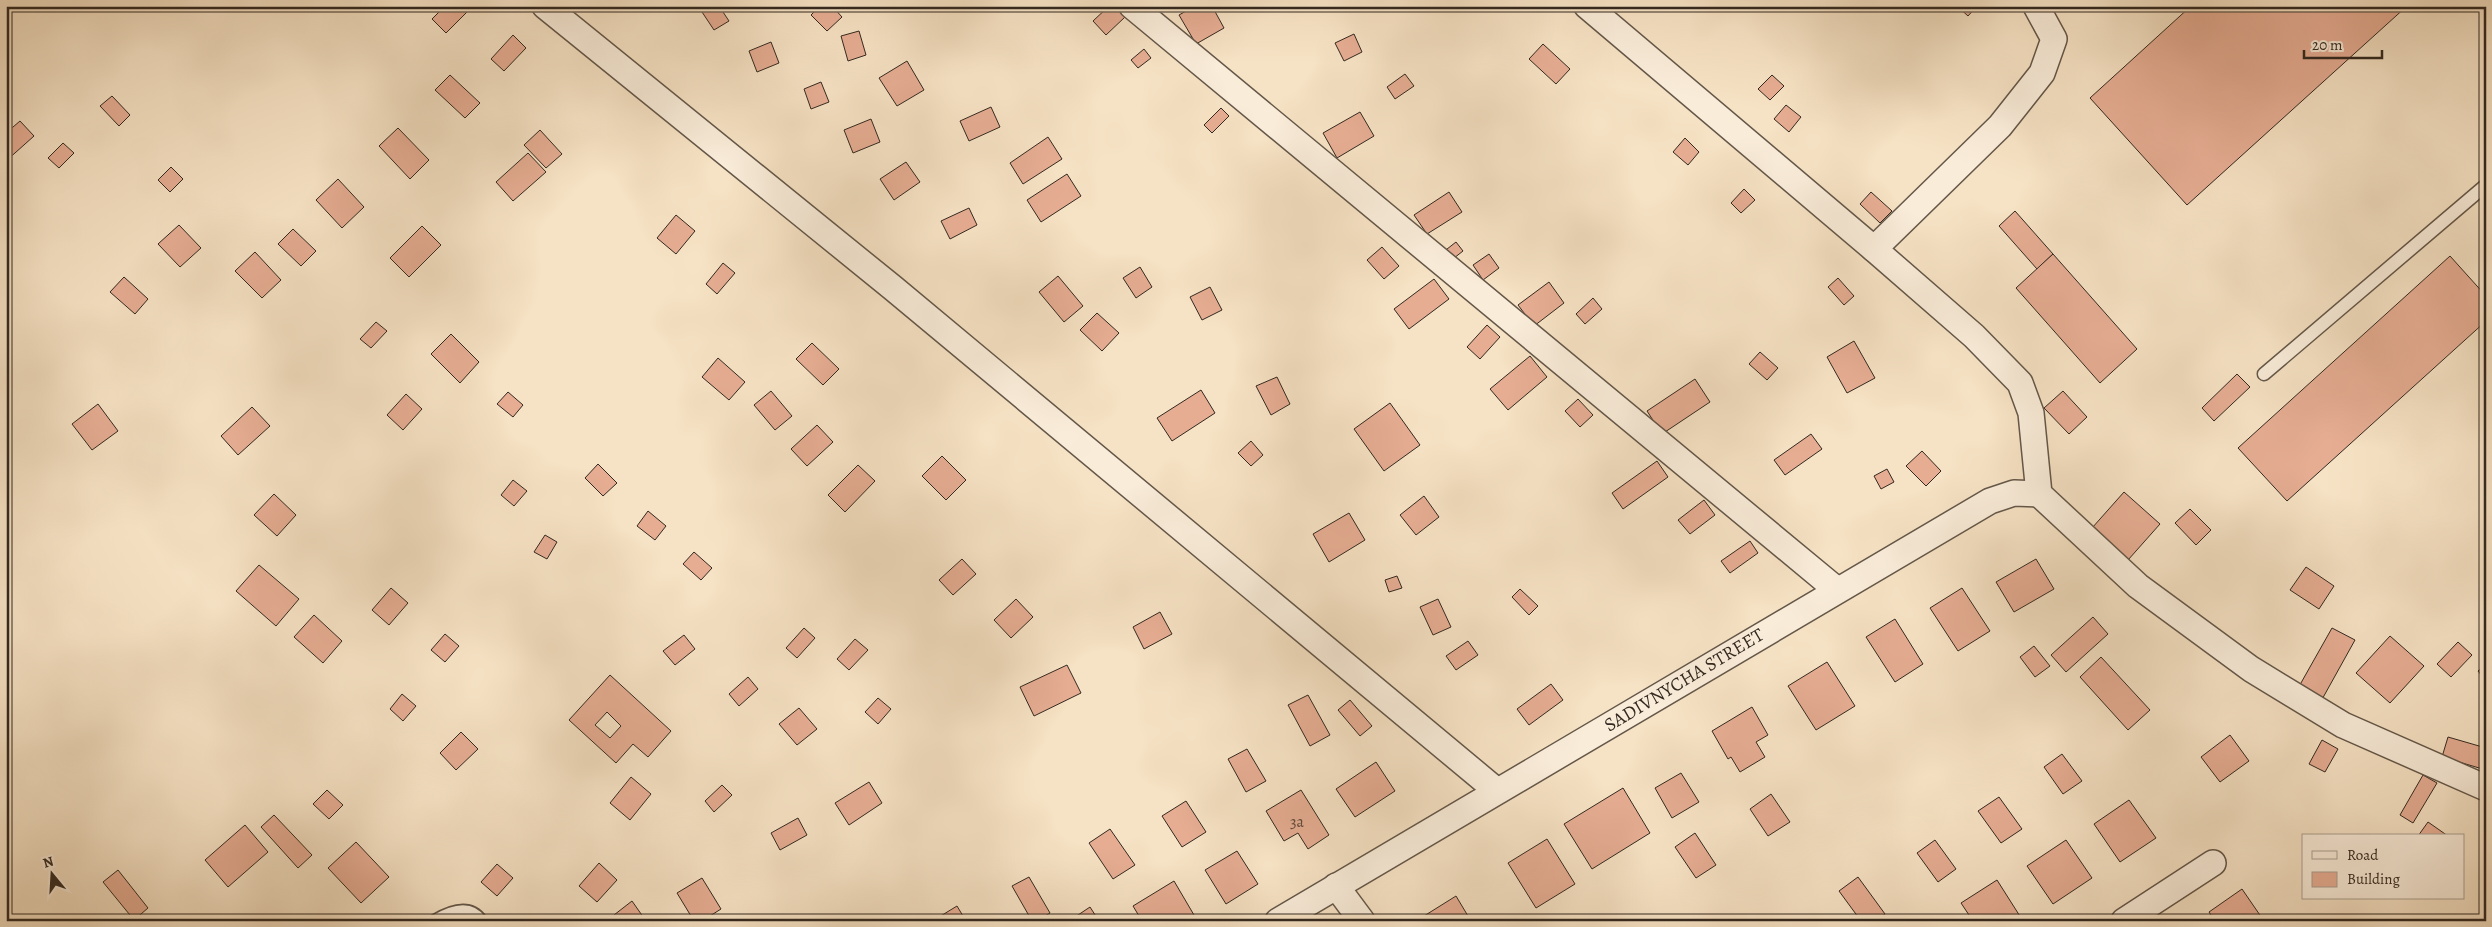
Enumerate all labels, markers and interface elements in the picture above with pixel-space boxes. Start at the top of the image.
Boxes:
scale bar [2304,28,2382,60]
text: 20 m [2312,35,2343,55]
street label: SADIVNYCHA STREET [1599,622,1769,738]
house number: 3а [1290,811,1305,833]
legend [2302,834,2464,900]
text: Road [2347,845,2379,865]
north arrow [28,850,78,900]
text: N [40,852,56,873]
text: Building [2347,869,2400,889]

